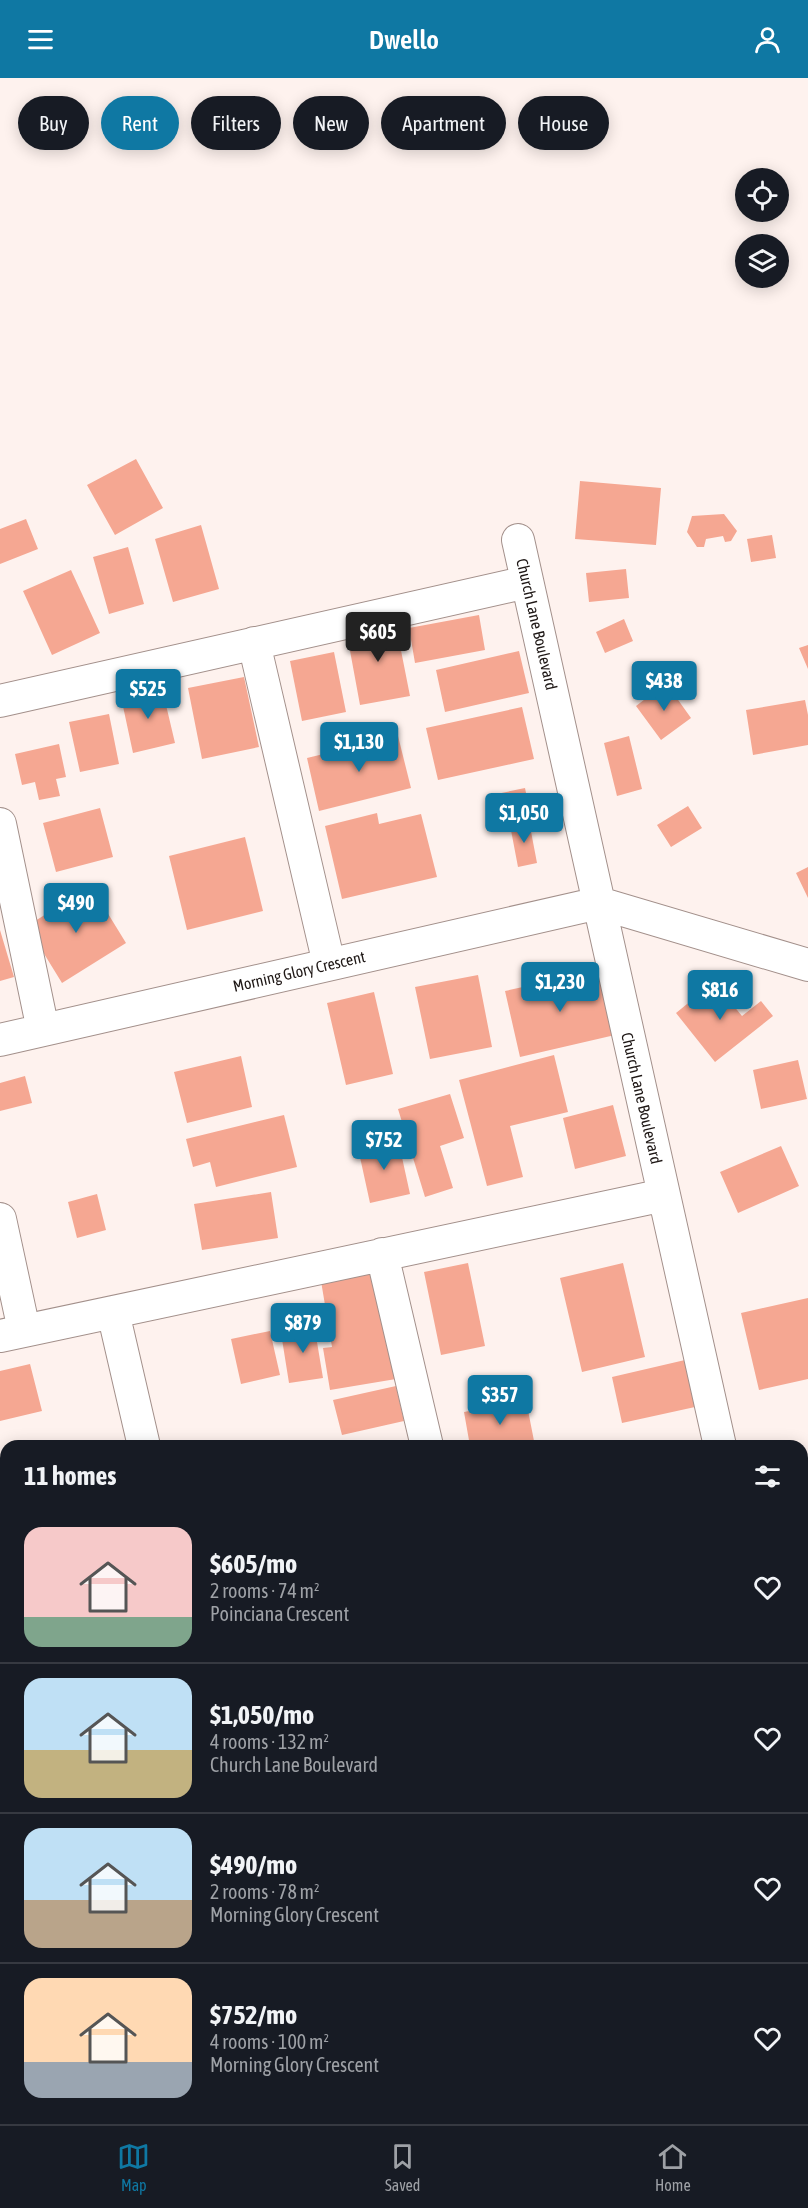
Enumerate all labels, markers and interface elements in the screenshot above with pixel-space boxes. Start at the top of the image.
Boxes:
icon: menu [24,23,57,56]
icon: person [751,23,784,56]
text: Dwello [369,24,439,55]
chip: Buy [18,96,89,150]
chip: Rent [101,96,179,150]
chip: Filters [191,96,281,150]
chip: New [293,96,369,150]
chip: Apartment [381,96,506,150]
chip: House [518,96,609,150]
map controls [735,168,789,288]
button: locate [735,168,789,222]
button: layers [735,234,789,288]
street label: Church Lane Boulevard [513,557,561,691]
pin: $605 [342,612,414,663]
text: $605 [360,620,396,643]
pin: $438 [628,661,700,712]
pin: $525 [112,669,184,720]
text: $438 [646,669,682,692]
text: $525 [130,677,166,700]
pin: $1,130 [310,722,408,773]
text: $1,130 [334,730,384,753]
pin: $1,050 [475,793,573,844]
text: $1,050 [499,801,549,824]
pin: $490 [40,883,112,934]
text: $490 [58,891,94,914]
street label: Morning Glory Crescent [231,947,367,996]
pin: $1,230 [511,962,609,1013]
text: $1,230 [535,970,585,993]
pin: $816 [684,970,756,1021]
text: $816 [702,978,738,1001]
street label: Church Lane Boulevard [618,1031,666,1165]
pin: $752 [348,1120,420,1171]
text: $752 [366,1128,402,1151]
pin: $879 [267,1303,339,1354]
text: $879 [285,1311,321,1334]
pin: $357 [464,1375,536,1426]
text: $357 [482,1383,518,1406]
icon: filters [751,1460,784,1493]
text: 11 homes [24,1461,117,1491]
text: $605/mo [210,1549,297,1579]
icon: home [72,1551,144,1623]
icon: heart [751,1571,784,1604]
text: 2 rooms · 74 m² [210,1579,320,1602]
text: Poinciana Crescent [210,1602,349,1625]
text: $1,050/mo [210,1700,314,1730]
icon: home [72,1702,144,1774]
icon: heart [751,1722,784,1755]
text: 4 rooms · 132 m² [210,1730,329,1753]
text: Church Lane Boulevard [210,1753,378,1776]
text: $490/mo [210,1850,297,1880]
icon: home [72,1852,144,1924]
icon: heart [751,1872,784,1905]
text: 2 rooms · 78 m² [210,1880,320,1903]
text: Morning Glory Crescent [210,1903,379,1926]
text: $752/mo [210,2000,297,2030]
icon: home [72,2002,144,2074]
icon: heart [751,2022,784,2055]
text: 4 rooms · 100 m² [210,2030,329,2053]
text: Morning Glory Crescent [210,2053,379,2076]
tab: Map [117,2140,150,2194]
tab: Saved [385,2140,420,2194]
tab: Home [655,2140,691,2194]

